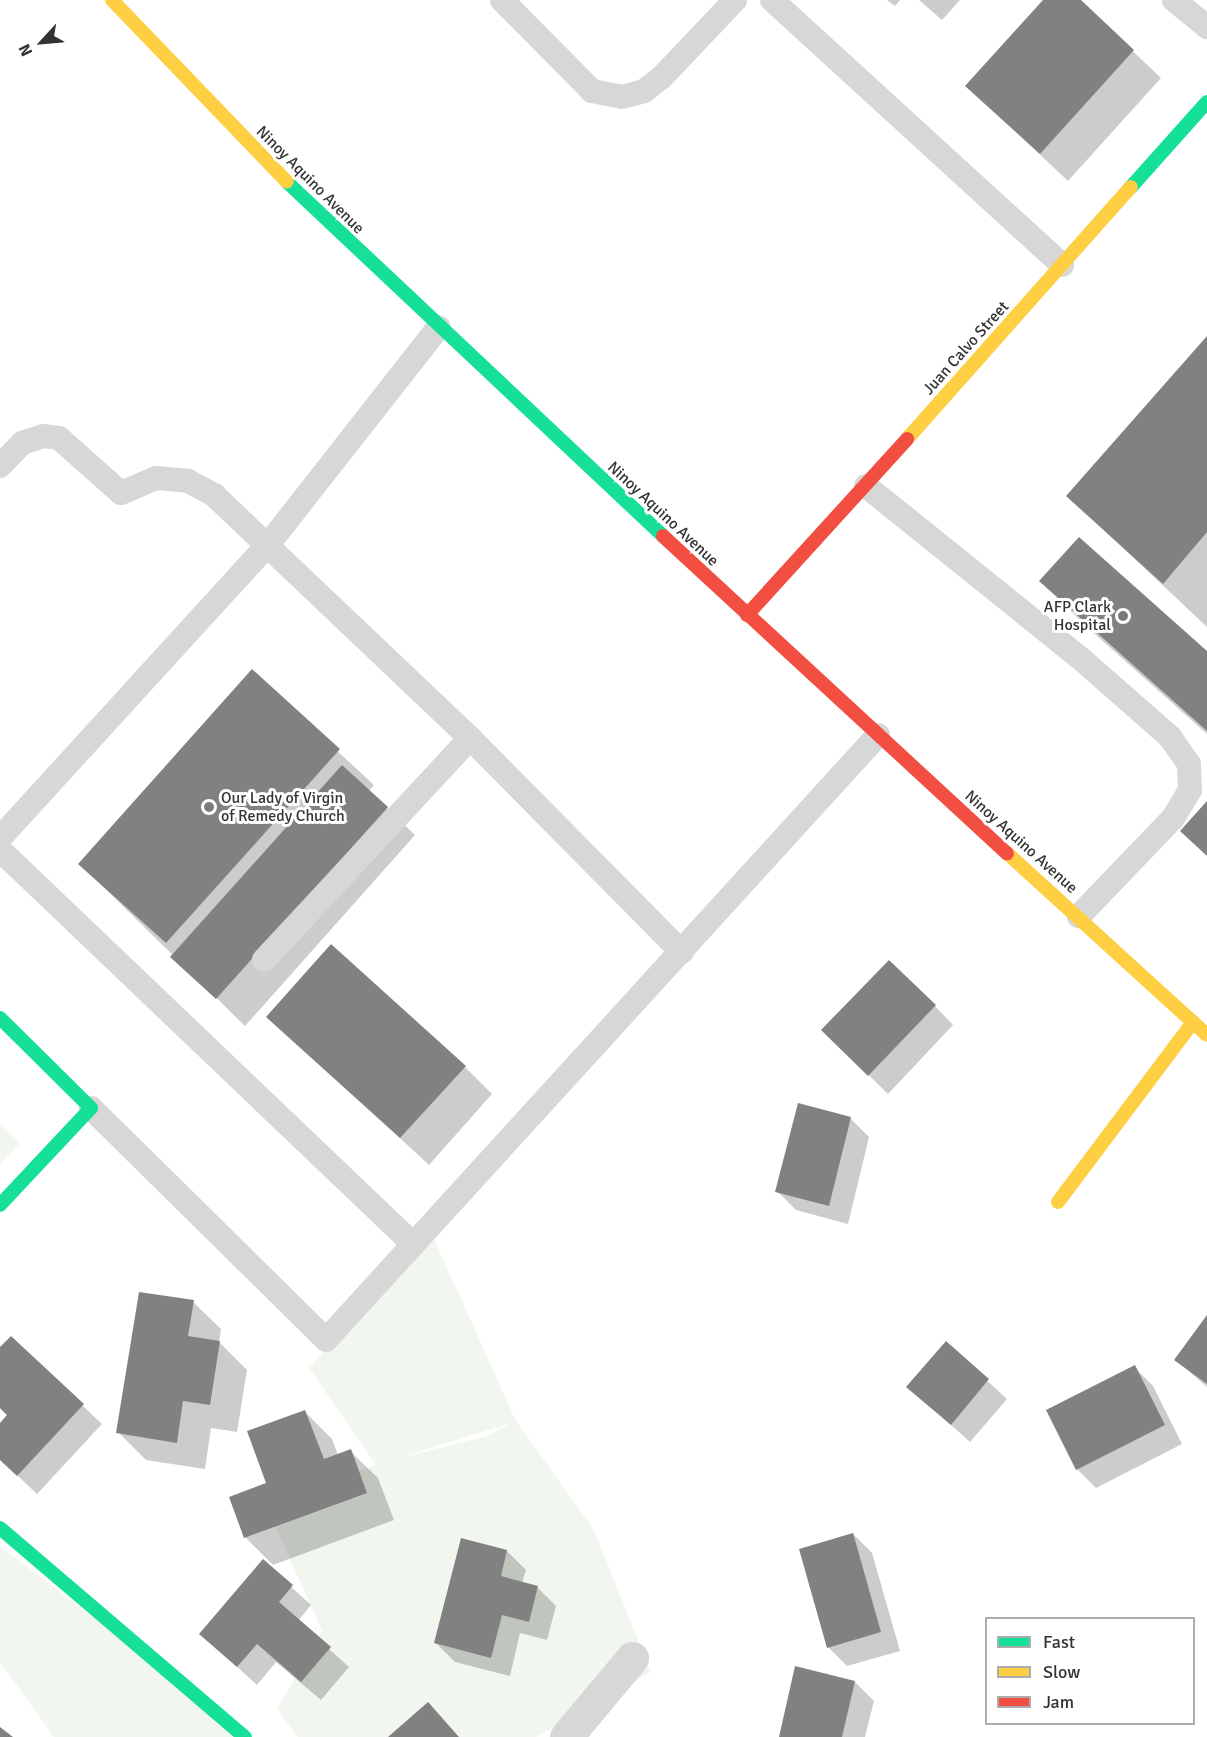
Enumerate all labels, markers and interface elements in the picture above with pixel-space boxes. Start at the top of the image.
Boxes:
north arrow [12,12,72,72]
text: N [14,41,37,59]
street label: Ninoy Aquino Avenue [252,122,368,238]
street label: Juan Calvo Street [919,297,1013,399]
street label: Ninoy Aquino Avenue [604,458,722,570]
place label: AFP Clark Hospital [1044,597,1111,635]
marker: AFP Clark Hospital [1116,609,1130,623]
street label: Ninoy Aquino Avenue [961,786,1081,898]
place label: Our Lady of Virgin of Remedy Church [221,788,345,826]
marker: Our Lady of Virgin of Remedy Church [202,800,216,814]
legend [985,1617,1195,1725]
text: Fast [1043,1631,1075,1653]
text: Slow [1043,1661,1080,1683]
text: Jam [1043,1691,1074,1713]

